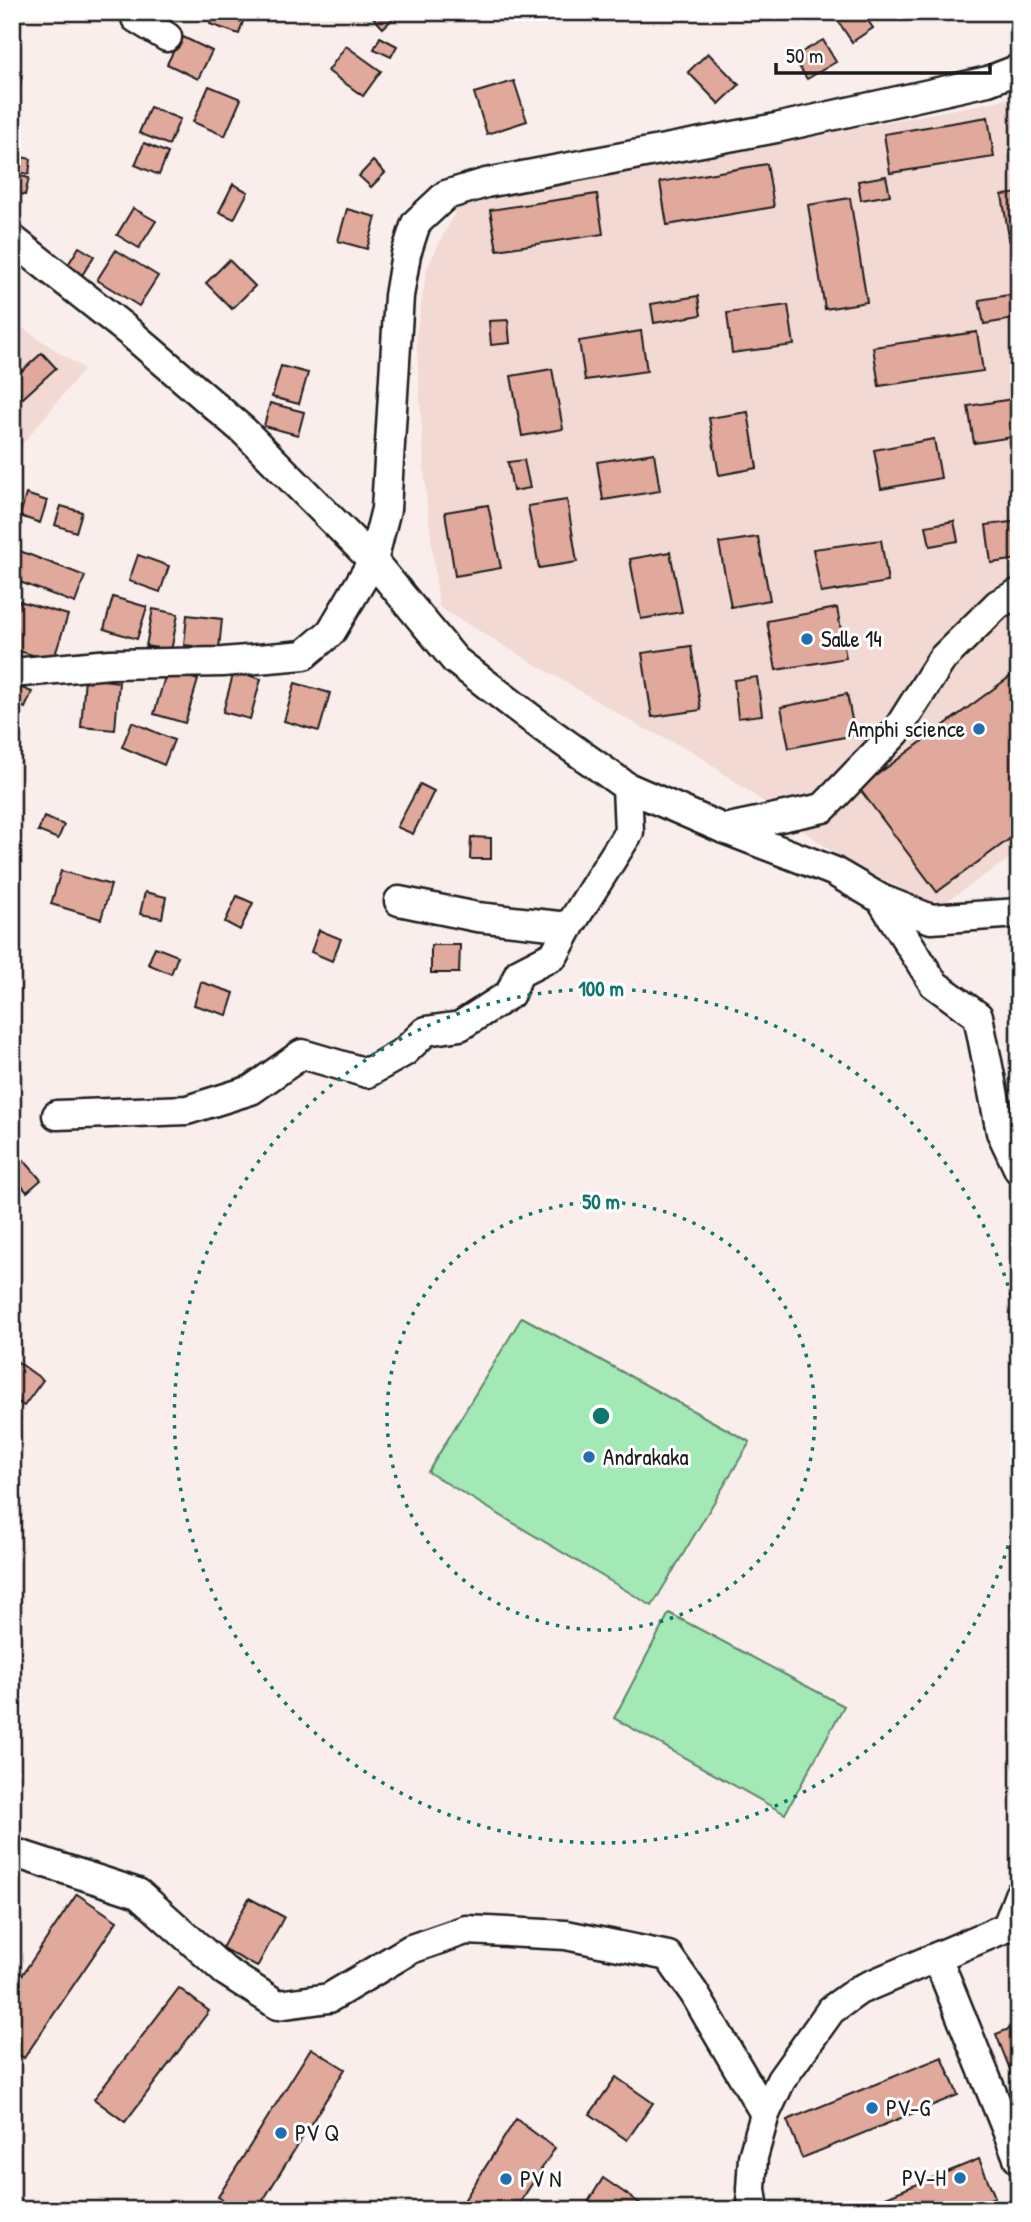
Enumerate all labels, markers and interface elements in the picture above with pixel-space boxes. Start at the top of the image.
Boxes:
scale bar [776,32,989,76]
text: 50 m [786,41,823,70]
place label: Salle 14 [821,623,882,654]
marker: Salle 14 [799,631,815,647]
place label: Amphi science [848,713,965,744]
marker: Amphi science [971,721,987,737]
text: 100 m [578,974,624,1003]
text: 50 m [582,1187,620,1216]
centre of rings [589,1404,613,1428]
place label: Andrakaka [603,1441,689,1472]
marker: Andrakaka [581,1449,597,1465]
place label: PV-G [886,2092,930,2123]
marker: PV-G [864,2100,880,2116]
place label: PV Q [295,2117,339,2148]
marker: PV Q [273,2125,289,2141]
place label: PV-H [902,2162,946,2193]
place label: PV N [520,2163,562,2194]
marker: PV-H [952,2170,968,2186]
marker: PV N [498,2171,514,2187]

